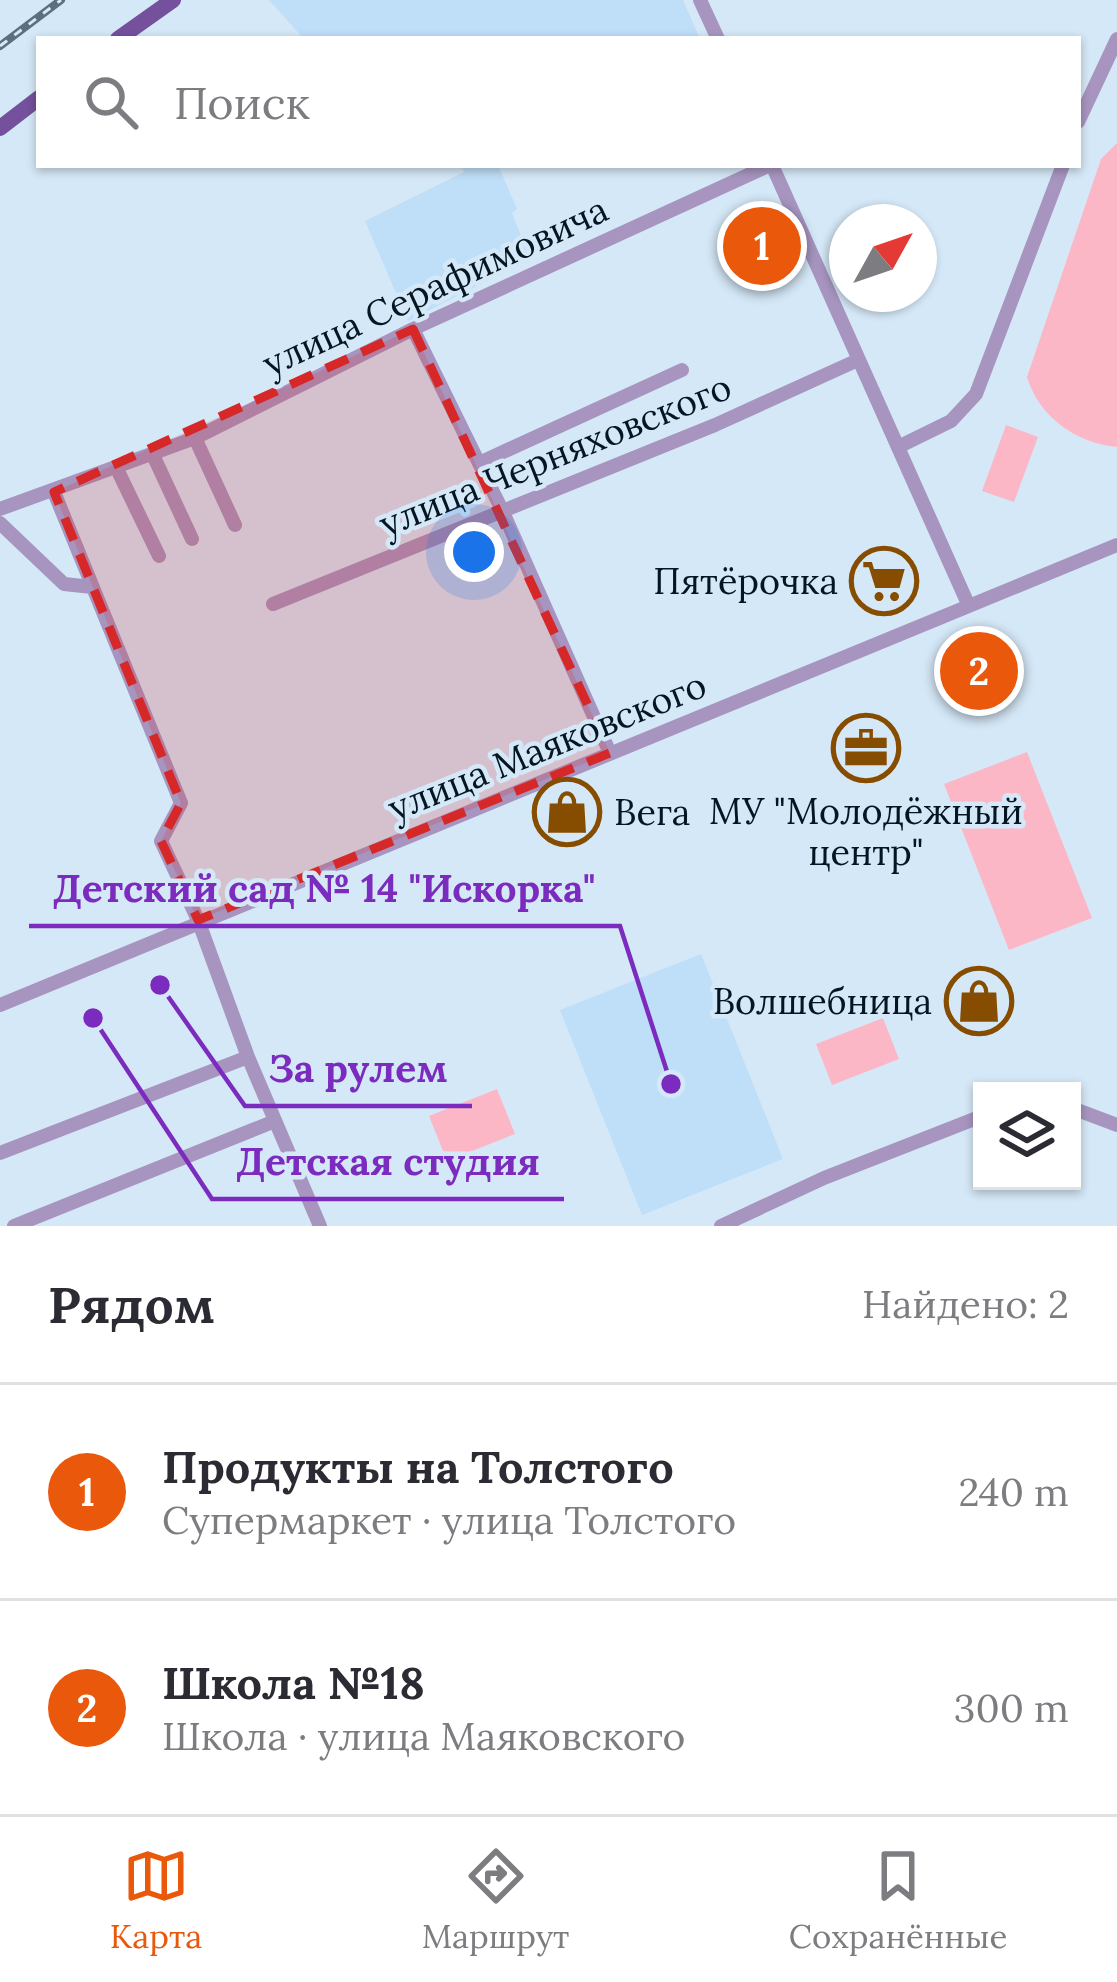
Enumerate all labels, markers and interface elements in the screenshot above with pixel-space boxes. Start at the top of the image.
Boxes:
search box [36,36,1081,168]
icon: search [78,69,144,135]
text: Поиск [174,74,310,131]
street label: улица Серафимовича [255,186,615,386]
pin: 1 [723,201,801,291]
north arrow [829,204,937,312]
street label: улица Черняховского [372,363,738,547]
your location [444,522,504,582]
supermarket icon: Пятёрочка [849,546,919,616]
place label: Пятёрочка [653,558,838,604]
pin: 2 [940,626,1018,716]
street label: улица Маяковского [381,661,713,831]
office icon: МУ "Молодёжный центр" [831,713,901,783]
shop icon: Вега [532,777,602,847]
place label: МУ "Молодёжный центр" [709,788,1023,875]
place label: Вега [614,789,690,835]
callout: Детский сад № 14 "Искорка" [29,851,620,926]
text: Детский сад № 14 "Искорка" [53,863,595,913]
shop icon: Волшебница [944,966,1014,1036]
place label: Волшебница [713,978,932,1024]
callout: За рулем [245,1031,472,1106]
text: За рулем [268,1043,448,1093]
map controls [973,1082,1081,1190]
button: layers [973,1082,1081,1190]
callout: Детская студия [212,1124,564,1199]
text: Детская студия [236,1136,540,1186]
text: Рядом [48,1272,214,1337]
text: Найдено: 2 [862,1279,1069,1329]
text: Продукты на Толстого [162,1438,674,1495]
text: 1 [79,1467,95,1517]
text: 240 m [958,1467,1069,1517]
text: Супермаркет · улица Толстого [162,1495,736,1545]
text: Школа №18 [162,1654,425,1711]
text: 2 [77,1683,97,1733]
text: 300 m [954,1683,1069,1733]
text: Школа · улица Маяковского [162,1711,685,1761]
tab: Карта [110,1843,202,1957]
tab: Маршрут [422,1843,569,1957]
tab: Сохранённые [789,1843,1007,1957]

